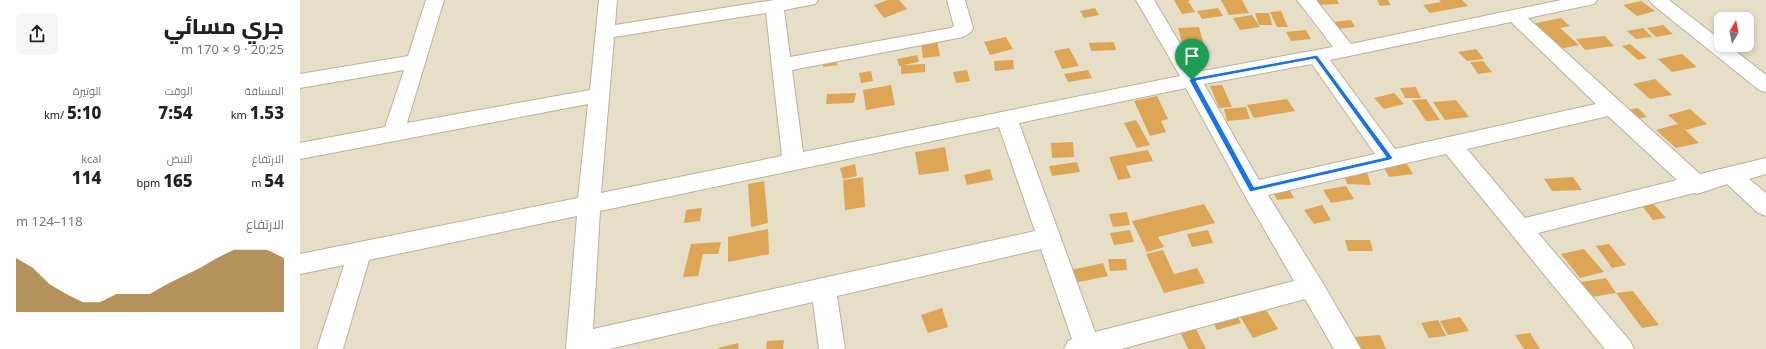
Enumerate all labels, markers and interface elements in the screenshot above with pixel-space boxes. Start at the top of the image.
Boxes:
text: جري مسائي [164,10,284,40]
north arrow [1714,12,1754,52]
map controls [1714,12,1754,52]
button: share [16,13,58,55]
pin [1175,39,1209,80]
text: 20:25 · 9 × 170 m [181,40,284,58]
icon: arrive [1181,45,1203,67]
text: الوتيرة [73,83,101,98]
text: الوقت [165,83,193,98]
text: المسافة [245,83,284,98]
text: 5:10 [67,101,101,124]
text: 7:54 [158,101,193,124]
text: 1.53 [250,101,284,124]
text: /km [44,107,67,122]
text: km [231,107,250,122]
text: kcal [81,151,101,166]
text: النبض [167,151,193,166]
text: الارتفاع [252,151,284,166]
text: 114 [72,166,101,189]
text: 165 [163,169,193,192]
text: 54 [264,169,284,192]
text: bpm [136,175,163,190]
text: m [251,175,264,190]
text: 118–124 m [16,212,83,230]
text: الارتفاع [246,215,284,233]

